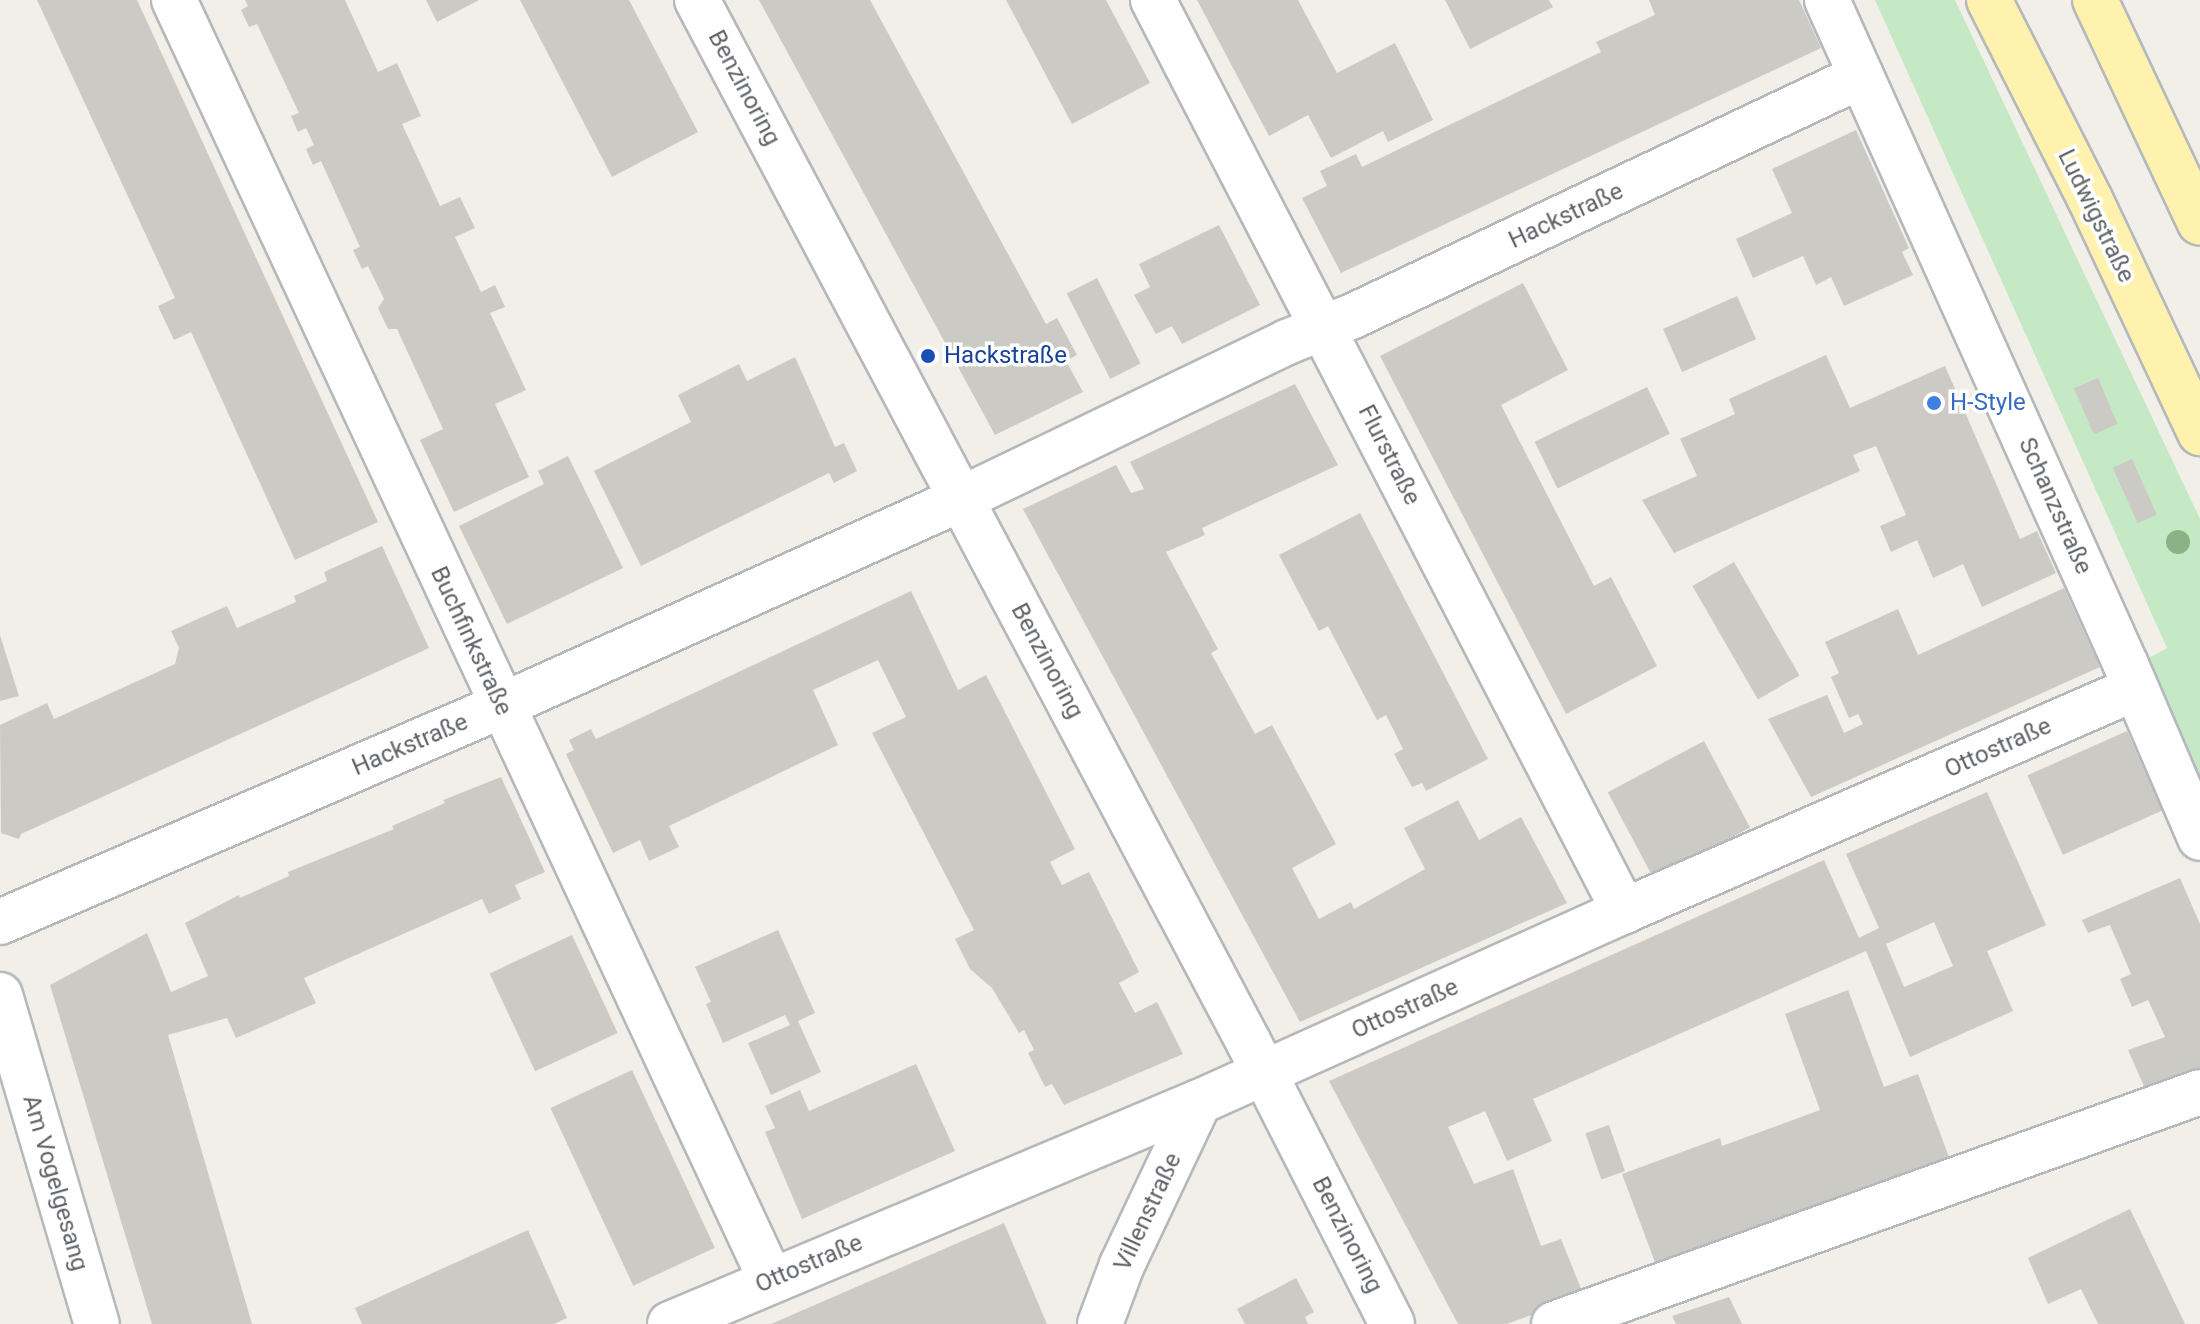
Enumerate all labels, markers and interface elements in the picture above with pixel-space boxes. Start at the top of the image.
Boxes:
street label: Benzinoring [702,25,786,151]
street label: Ludwigstraße [2051,145,2141,287]
street label: Hackstraße [1504,177,1628,255]
place label: Hackstraße [944,342,1067,370]
marker: Hackstraße [919,347,937,365]
place label: H-Style [1950,389,2026,417]
marker: H-Style [1925,394,1943,412]
street label: Flurstraße [1352,400,1426,510]
street label: Schanzstraße [2012,433,2098,579]
street label: Buchfinkstraße [424,562,518,720]
street label: Benzinoring [1005,598,1089,724]
street label: Hackstraße [348,708,472,782]
street label: Ottostraße [1940,712,2056,784]
street label: Ottostraße [1347,973,1463,1045]
street label: Am Vogelgesang [16,1092,94,1274]
street label: Villenstraße [1108,1148,1188,1276]
street label: Benzinoring [1305,1172,1389,1298]
street label: Ottostraße [751,1229,867,1299]

